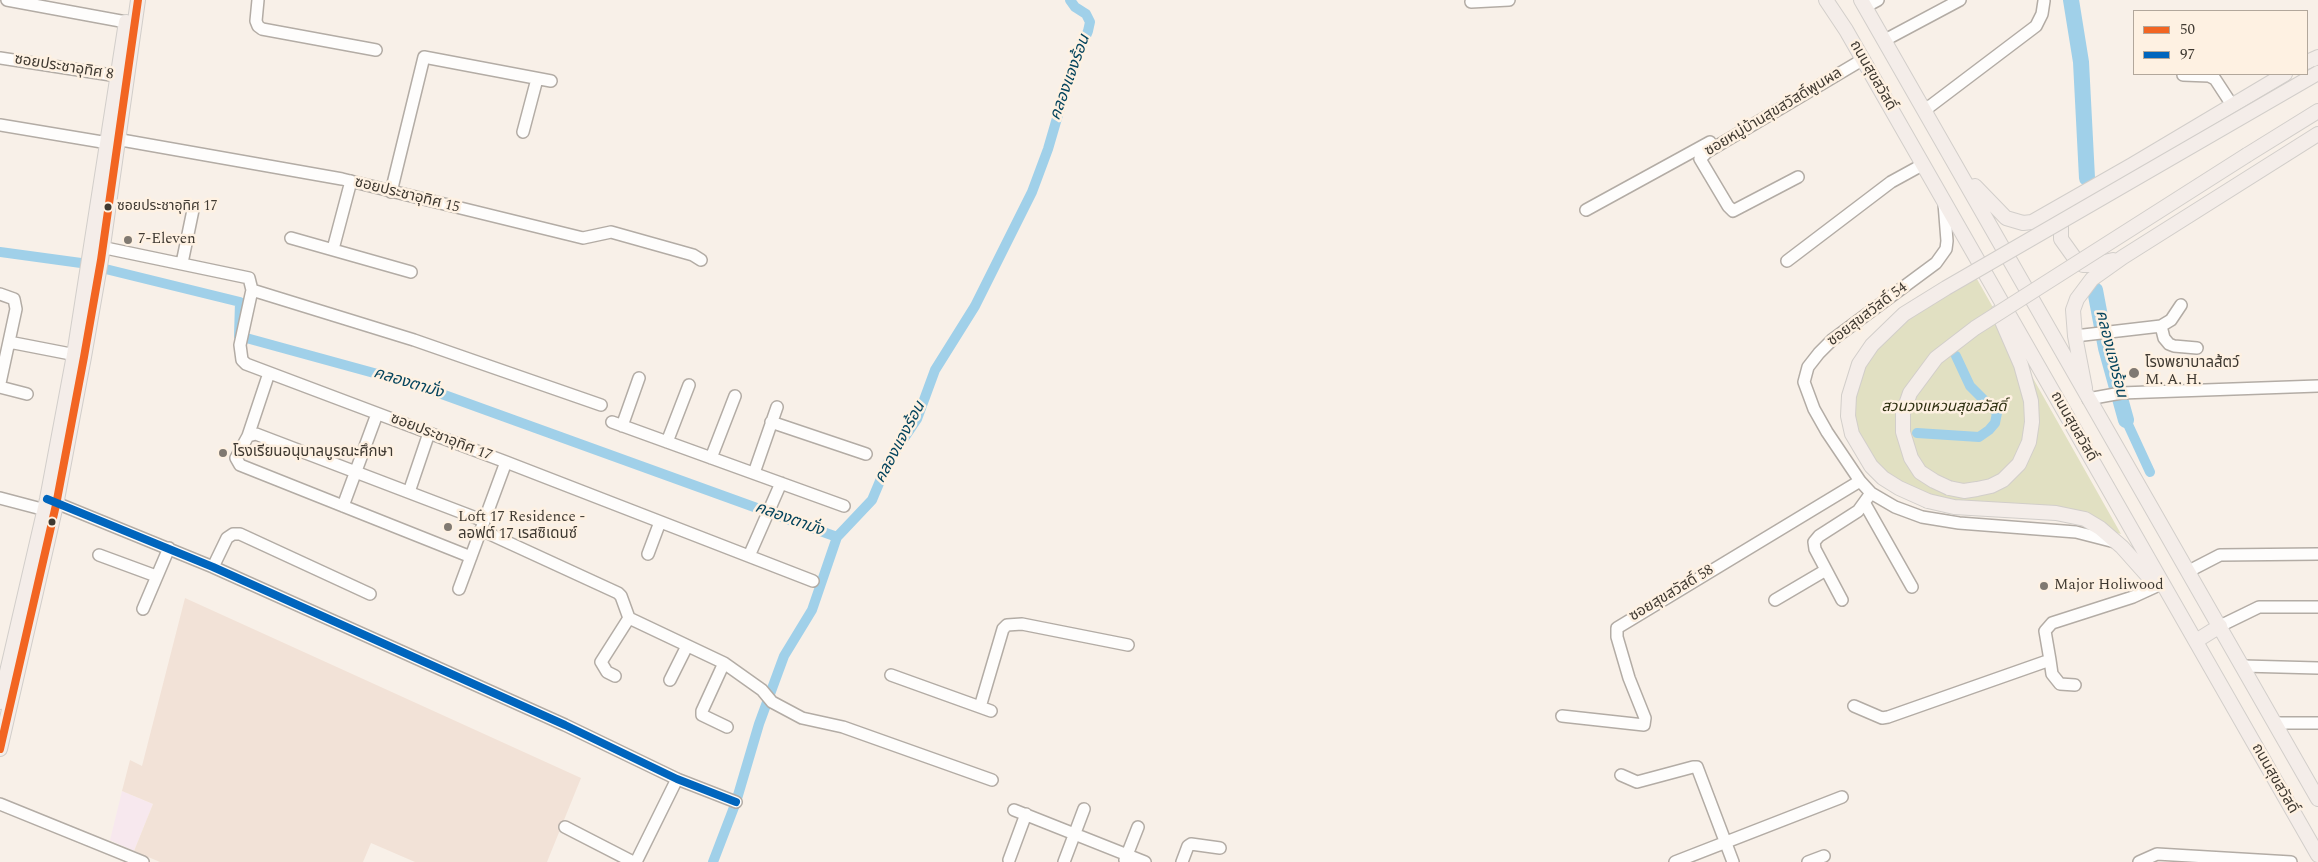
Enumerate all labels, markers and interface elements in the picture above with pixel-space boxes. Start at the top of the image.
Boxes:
legend [2133,10,2308,75]
text: 50 [2180,18,2195,41]
water label: คลองแจงร้อน [1047,33,1095,123]
street label: ถนนสุขสวัสดิ์ [1845,38,1899,114]
text: 97 [2180,43,2195,66]
street label: ซอยประชาอุทิศ 8 [13,51,115,85]
street label: ซอยหมู่บ้านสุขสวัสดิ์พูนผล [1702,65,1846,161]
street label: ซอยประชาอุทิศ 15 [353,174,461,218]
place label: ซอยประชาอุทิศ 17 [117,199,217,215]
marker: ซอยประชาอุทิศ 17 [103,202,113,212]
place label: 7-Eleven [138,231,196,249]
marker: 7-Eleven [122,234,134,246]
street label: ซอยสุขสวัสดิ์ 54 [1825,279,1911,351]
water label: คลองแจงร้อน [2090,308,2130,400]
place label: โรงพยาบาลส้ตว์ M. A. H. [2145,355,2239,390]
water label: คลองตามั่ง [371,364,445,404]
marker: โรงพยาบาลส้ตว์ M. A. H. [2127,366,2141,380]
street label: ถนนสุขสวัสดิ์ [2046,389,2100,465]
water label: คลองแจงร้อน [872,399,930,487]
park label: สวนวงแหวนสุขสวัสดิ์ [1881,399,2007,417]
street label: ซอยประชาอุทิศ 17 [388,410,494,466]
place label: โรงเรียนอนุบาลบูรณะศึกษา [233,444,393,462]
marker: โรงเรียนอนุบาลบูรณะศึกษา [217,447,229,459]
water label: คลองตามั่ง [752,499,826,541]
place label: Loft 17 Residence - ลอฟต์ 17 เรสซิเดนซ์ [458,509,585,544]
unlabelled marker [47,517,57,527]
marker: Loft 17 Residence - ลอฟต์ 17 เรสซิเดนซ์ [442,521,454,533]
street label: ซอยสุขสวัสดิ์ 58 [1627,562,1717,626]
place label: Major Holiwood [2054,577,2164,595]
marker: Major Holiwood [2038,580,2050,592]
street label: ถนนสุขสวัสดิ์ [2247,741,2301,817]

